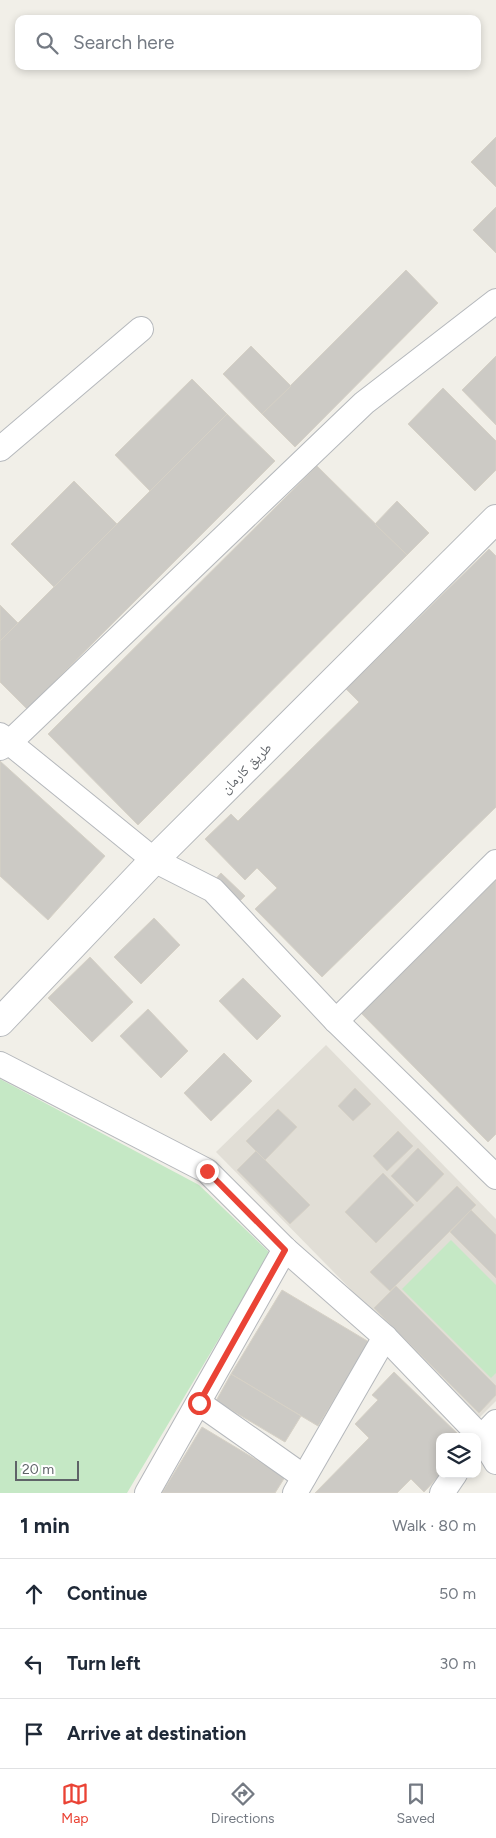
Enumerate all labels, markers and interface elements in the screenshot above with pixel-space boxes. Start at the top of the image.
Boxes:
search box [15,15,481,70]
icon: search [33,29,61,57]
text: Search here [73,31,175,54]
street label: طريق كارمان [217,739,276,798]
route end [196,1160,219,1183]
route start [188,1392,211,1415]
map controls [436,1433,481,1478]
button: layers [436,1433,481,1478]
scale bar [15,1458,79,1481]
text: 20 m [22,1461,54,1478]
text: 1 min [20,1513,70,1538]
text: Walk · 80 m [392,1516,476,1535]
icon: ahead [20,1580,48,1608]
text: Continue [67,1582,147,1605]
text: 50 m [439,1584,476,1603]
icon: left [20,1650,48,1678]
text: Turn left [67,1652,141,1675]
text: 30 m [439,1654,476,1673]
icon: arrive [20,1720,48,1748]
text: Arrive at destination [67,1722,246,1745]
tab: Map [61,1780,89,1827]
tab: Directions [211,1780,275,1827]
tab: Saved [396,1780,435,1827]

